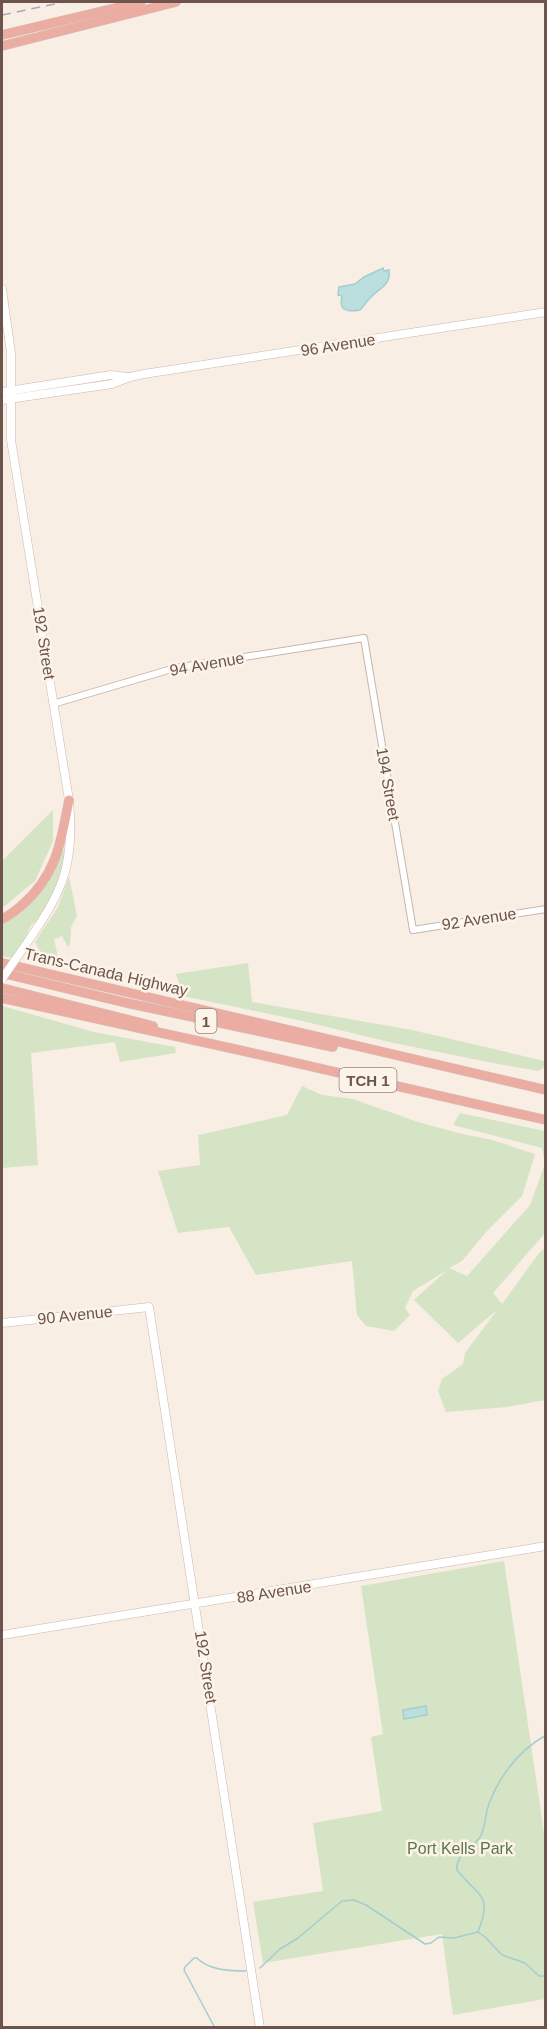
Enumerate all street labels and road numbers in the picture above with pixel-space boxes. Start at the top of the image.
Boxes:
street label: 96 Avenue [299,331,377,359]
street label: 192 Street [30,605,58,681]
street label: 94 Avenue [168,649,246,679]
street label: 194 Street [373,746,403,822]
street label: 92 Avenue [440,905,518,933]
street label: Trans-Canada Highway [22,945,190,999]
road number: 1 [196,1009,216,1033]
road number: TCH 1 [340,1068,397,1092]
street label: 90 Avenue [37,1303,113,1327]
street label: 88 Avenue [235,1578,313,1606]
street label: 192 Street [192,1629,220,1705]

